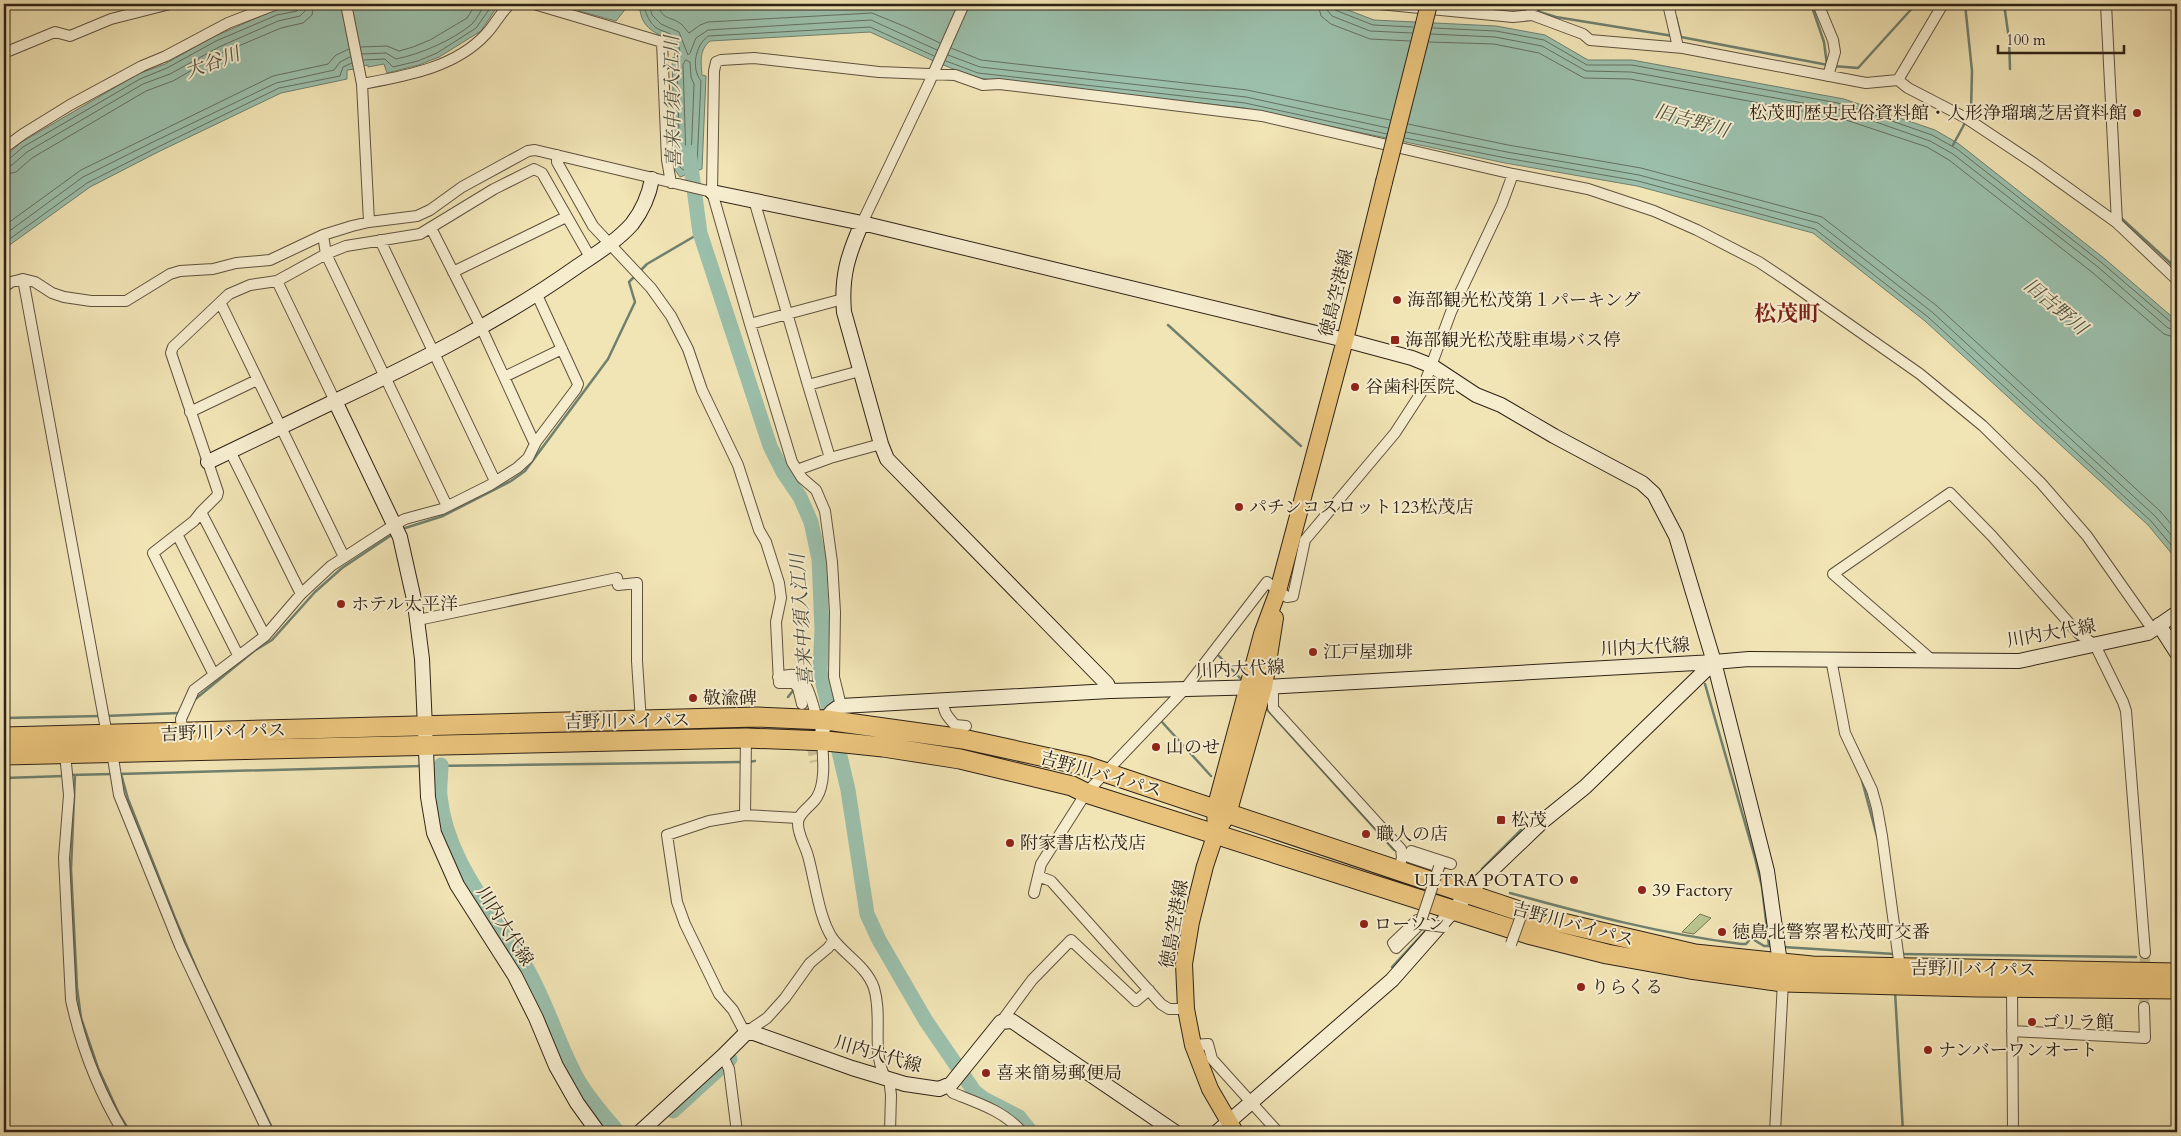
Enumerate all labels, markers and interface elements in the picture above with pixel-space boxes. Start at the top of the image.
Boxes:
scale bar [1998,22,2125,54]
text: 100 m [2006,30,2046,50]
water label: 喜来中須入江川 [659,33,687,169]
water label: 大谷川 [181,40,245,85]
water label: 旧吉野川 [1652,98,1734,144]
place label: 松茂町歴史民俗資料館・人形浄瑠璃芝居資料館 [1749,101,2127,126]
marker: 松茂町歴史民俗資料館・人形浄瑠璃芝居資料館 [2131,107,2143,119]
street label: 徳島空港線 [1313,246,1360,340]
water label: 旧吉野川 [2018,272,2094,342]
place label: 海部観光松茂第１パーキング [1407,288,1640,313]
marker: 海部観光松茂第１パーキング [1391,294,1403,306]
district label: 松茂町 [1754,299,1820,329]
place label: 海部観光松茂駐車場バス停 [1405,328,1621,353]
marker: 海部観光松茂駐車場バス停 [1389,334,1401,346]
place label: 谷歯科医院 [1365,375,1455,400]
marker: 谷歯科医院 [1349,381,1361,393]
place label: パチンコスロット123松茂店 [1249,495,1473,520]
marker: パチンコスロット123松茂店 [1233,501,1245,513]
water label: 喜来中須入江川 [784,551,820,687]
place label: ホテル太平洋 [351,592,458,617]
marker: ホテル太平洋 [335,598,347,610]
street label: 川内大代線 [2005,613,2098,654]
street label: 川内大代線 [1599,633,1691,662]
place label: 江戸屋珈琲 [1323,640,1413,665]
marker: 江戸屋珈琲 [1307,646,1319,658]
street label: 川内大代線 [1194,655,1286,684]
place label: 敬渝碑 [703,686,757,711]
marker: 敬渝碑 [687,692,699,704]
street label: 吉野川バイパス [564,708,690,735]
street label: 吉野川バイパス [160,718,286,747]
place label: 山のせ [1166,735,1220,760]
marker: 山のせ [1150,741,1162,753]
street label: 吉野川バイパス [1037,745,1165,804]
place label: 松茂 [1511,808,1547,833]
marker: 松茂 [1495,814,1507,826]
place label: 職人の店 [1376,822,1448,847]
marker: 職人の店 [1360,828,1372,840]
place label: 附家書店松茂店 [1020,831,1146,856]
marker: 附家書店松茂店 [1004,837,1016,849]
place label: ULTRA POTATO [1414,868,1564,893]
marker: ULTRA POTATO [1568,874,1580,886]
street label: 徳島空港線 [1154,878,1195,971]
place label: 39 Factory [1652,878,1733,903]
street label: 川内大代線 [470,881,539,971]
marker: 39 Factory [1636,884,1648,896]
street label: 吉野川バイパス [1509,896,1637,953]
place label: ローソン [1374,912,1445,937]
marker: ローソン [1358,918,1370,930]
place label: 徳島北警察署松茂町交番 [1732,920,1930,945]
marker: 徳島北警察署松茂町交番 [1716,926,1728,938]
street label: 吉野川バイパス [1910,956,2036,983]
place label: りらくる [1591,975,1663,1000]
marker: りらくる [1575,981,1587,993]
place label: ゴリラ館 [2042,1010,2114,1035]
marker: ゴリラ館 [2026,1016,2038,1028]
street label: 川内大代線 [831,1030,925,1079]
place label: ナンバーワンオート [1938,1038,2098,1063]
marker: ナンバーワンオート [1922,1044,1934,1056]
place label: 喜来簡易郵便局 [996,1061,1122,1086]
marker: 喜来簡易郵便局 [980,1067,992,1079]

